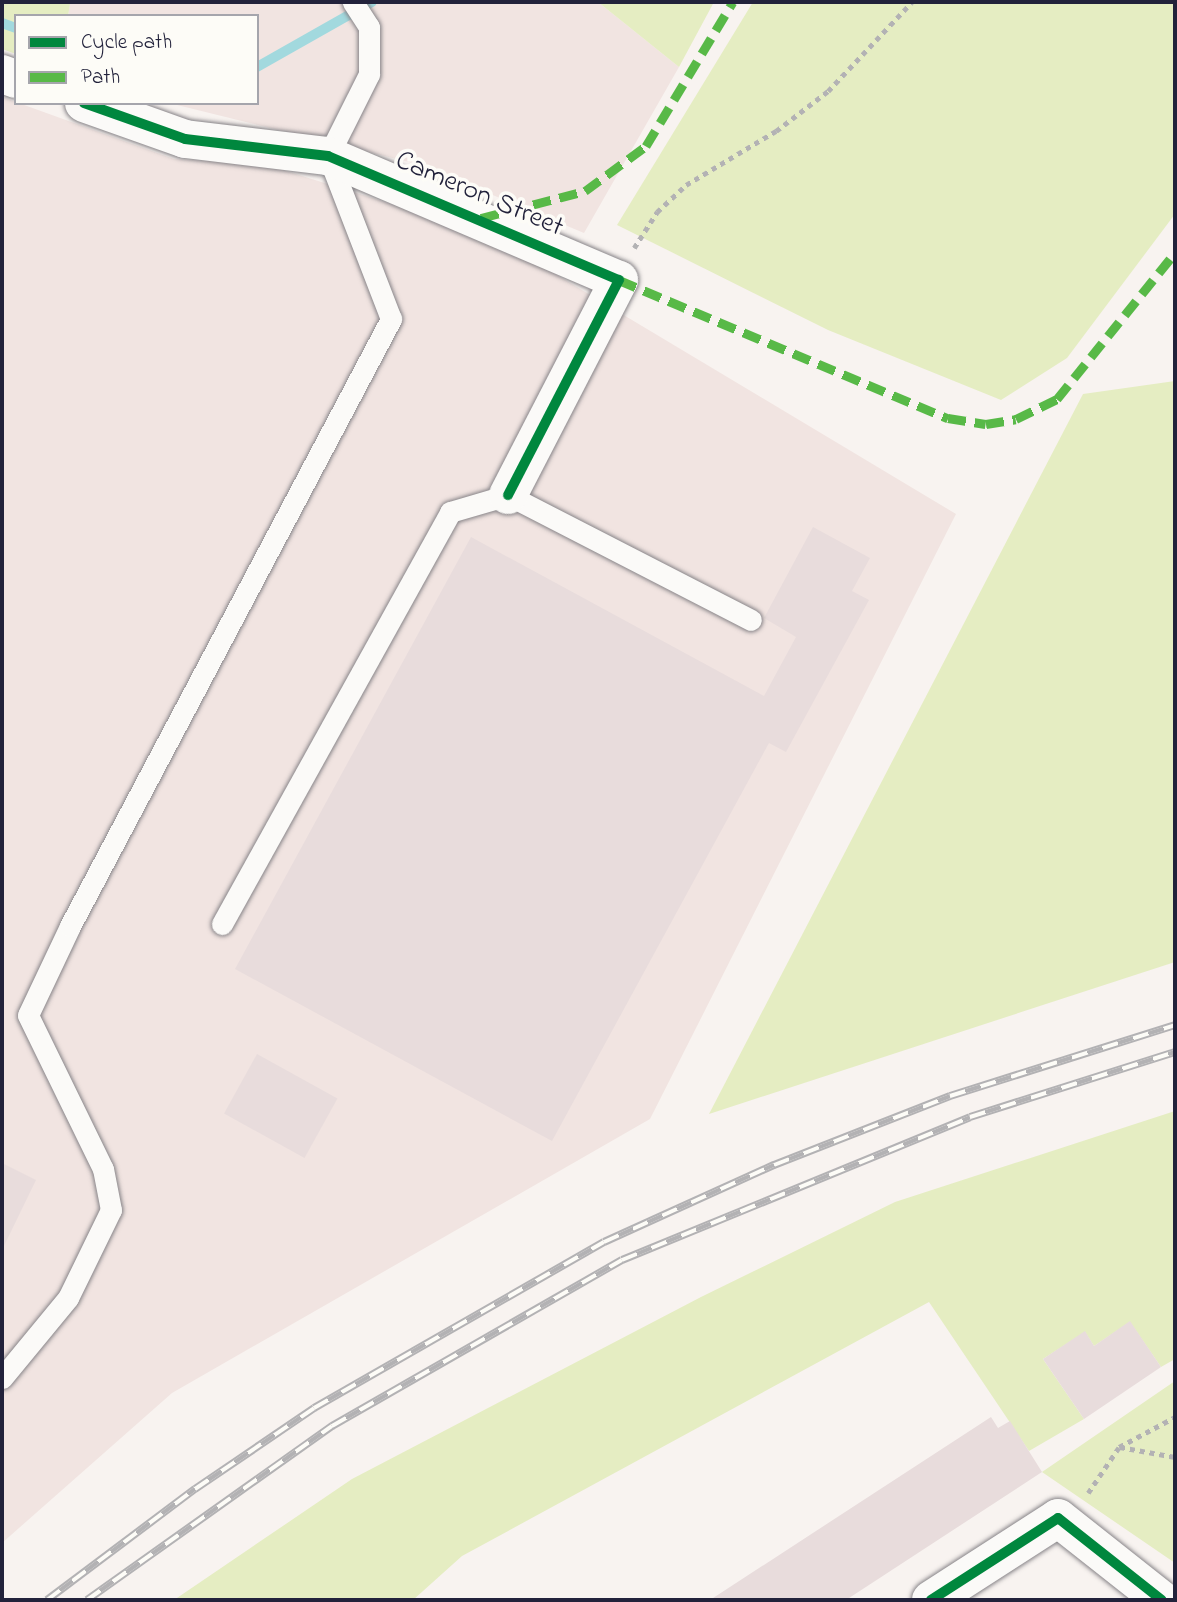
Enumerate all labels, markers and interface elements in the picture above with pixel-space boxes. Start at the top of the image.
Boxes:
legend [14,14,259,105]
text: Cycle path [81,28,172,58]
text: Path [81,63,120,93]
street label: Cameron Street [390,144,568,246]

